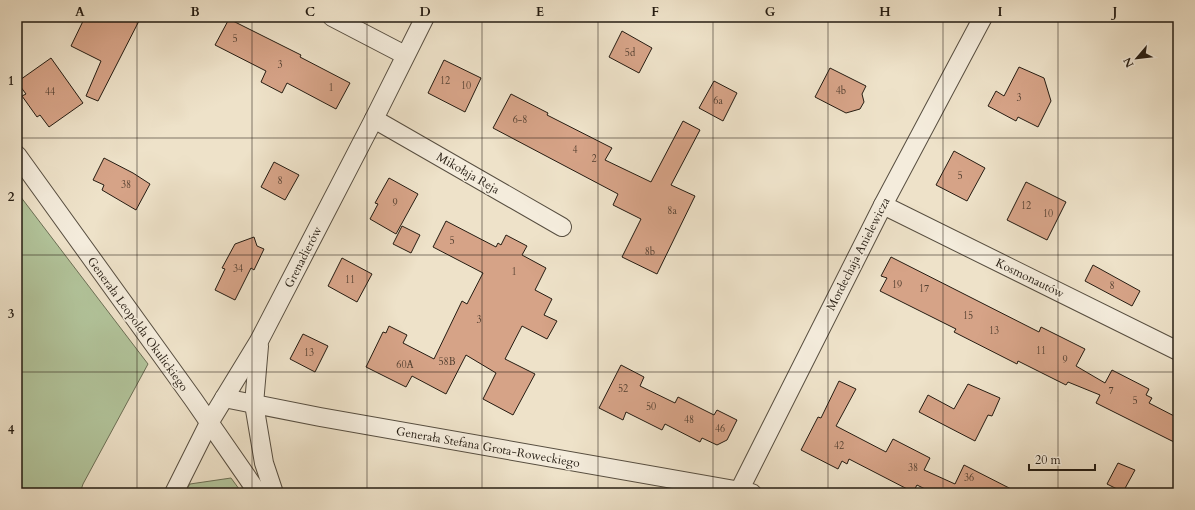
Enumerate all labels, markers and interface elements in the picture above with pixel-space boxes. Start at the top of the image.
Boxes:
text: A [75,3,85,21]
text: B [190,3,200,21]
text: C [305,3,315,21]
text: D [419,3,431,21]
text: E [536,3,544,21]
text: F [651,3,659,21]
text: G [765,3,776,21]
text: H [879,3,891,21]
text: I [997,3,1003,21]
text: J [1111,3,1118,21]
house number: 5 [232,32,238,46]
north arrow [1117,38,1157,78]
house number: 5d [625,46,636,60]
text: N [1120,54,1137,70]
house number: 3 [277,58,283,72]
text: 1 [8,72,14,90]
house number: 12 [440,74,450,88]
house number: 10 [461,79,471,93]
house number: 1 [328,81,334,95]
house number: 4b [836,84,846,98]
house number: 44 [45,85,55,99]
house number: 3 [1016,91,1022,105]
house number: 6a [713,94,723,108]
house number: 6-8 [513,113,527,127]
house number: 4 [572,143,578,157]
street label: Mikołaja Reja [434,149,503,198]
house number: 2 [591,152,597,166]
house number: 5 [957,169,963,183]
house number: 8 [277,174,283,188]
house number: 38 [121,178,131,192]
text: 2 [8,188,15,206]
street label: Mordechaja Anielewicza [823,194,894,313]
house number: 9 [392,196,398,210]
house number: 12 [1021,199,1031,213]
house number: 8a [667,204,677,218]
house number: 10 [1043,207,1053,221]
street label: Grenadierów [281,223,326,290]
house number: 5 [449,234,455,248]
house number: 8b [645,245,655,259]
street label: Generała Leopolda Okulickiego [84,254,192,395]
street label: Kosmonautów [993,254,1067,302]
house number: 34 [233,262,243,276]
house number: 1 [511,265,517,279]
house number: 11 [345,273,355,287]
house number: 19 [892,278,902,292]
house number: 8 [1109,279,1115,293]
house number: 17 [919,282,929,296]
text: 3 [8,305,15,323]
house number: 15 [963,309,973,323]
house number: 3 [476,313,482,327]
house number: 13 [989,324,999,338]
house number: 11 [1036,344,1046,358]
house number: 13 [304,346,314,360]
house number: 9 [1062,353,1068,367]
house number: 58B [438,355,456,369]
house number: 60A [396,358,415,372]
house number: 52 [618,382,628,396]
house number: 7 [1108,384,1114,398]
house number: 5 [1132,394,1138,408]
house number: 50 [646,400,656,414]
house number: 48 [684,413,694,427]
text: 4 [8,421,15,439]
house number: 46 [715,422,725,436]
street label: Generała Stefana Grota-Roweckiego [395,423,582,471]
house number: 42 [834,439,844,453]
scale bar [1029,446,1095,472]
text: 20 m [1035,452,1062,468]
house number: 38 [908,461,918,475]
house number: 36 [964,471,974,485]

